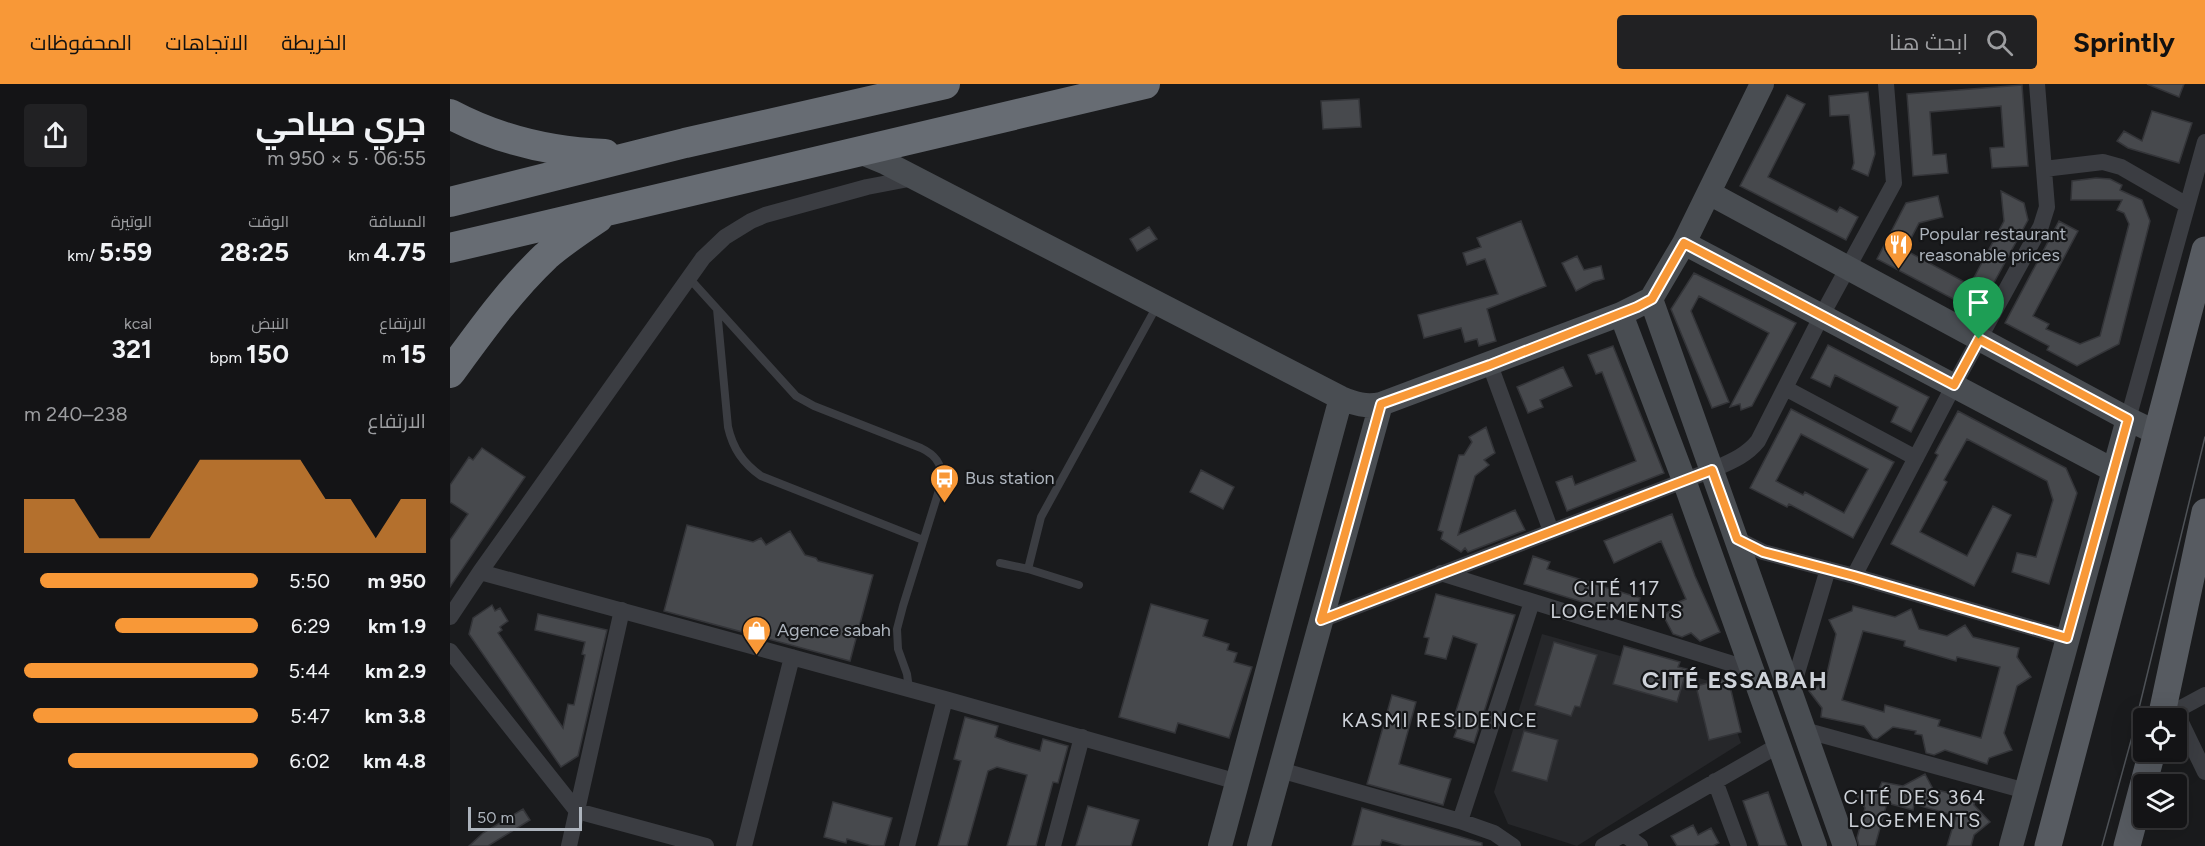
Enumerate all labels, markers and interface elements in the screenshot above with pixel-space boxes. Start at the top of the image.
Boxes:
search box [1617,15,2037,69]
text: Sprintly [2073,25,2175,59]
icon: search [1983,26,2016,59]
text: ابحث هنا [1889,29,1968,56]
text: المحفوظات [30,30,132,55]
text: الاتجاهات [165,30,248,55]
text: الخريطة [281,30,347,55]
button: share [24,104,87,167]
text: جري صباحي [256,104,426,143]
text: 06:55 · 5 × 950 m [267,146,426,170]
text: الوتيرة [111,212,152,231]
text: الوقت [248,212,289,231]
text: المسافة [369,212,426,231]
place label: Popular restaurant reasonable prices [1919,223,2067,266]
restaurant icon: Popular restaurant reasonable prices [1882,228,1914,270]
text: 5:59 [99,236,152,268]
text: 28:25 [220,236,289,268]
text: 4.75 [374,236,426,268]
text: /km [67,246,99,265]
text: km [348,246,374,265]
pin [1953,277,2004,339]
icon: arrive [1962,286,1995,319]
text: kcal [124,314,152,333]
text: النبض [251,314,289,333]
text: الارتفاع [379,314,426,333]
text: 321 [112,333,152,365]
text: 150 [246,338,289,370]
text: 15 [400,338,426,370]
text: bpm [210,348,246,367]
text: m [382,348,400,367]
text: 238–240 m [24,402,128,426]
text: الارتفاع [367,409,426,433]
bus stop icon: Bus station [928,462,960,504]
place label: Bus station [965,467,1055,489]
text: 5:50 [289,569,330,593]
text: 950 m [368,569,426,593]
district label: CITÉ 117 LOGEMENTS [1550,576,1684,623]
text: 6:29 [291,614,330,638]
text: 1.9 km [368,614,426,638]
shop icon: Agence sabah [740,614,772,656]
place label: Agence sabah [777,619,891,641]
text: 5:44 [289,659,330,683]
text: 2.9 km [365,659,426,683]
district label: CITÉ ESSABAH [1642,665,1828,694]
text: 5:47 [290,704,330,728]
text: 3.8 km [365,704,426,728]
district label: KASMI RESIDENCE [1341,708,1539,732]
map controls [2133,708,2187,828]
button: locate [2133,708,2187,762]
text: 6:02 [290,749,330,773]
text: 4.8 km [363,749,426,773]
button: layers [2133,774,2187,828]
district label: CITÉ DES 364 LOGEMENTS [1843,785,1987,832]
scale bar [468,804,582,832]
text: 50 m [477,808,514,827]

